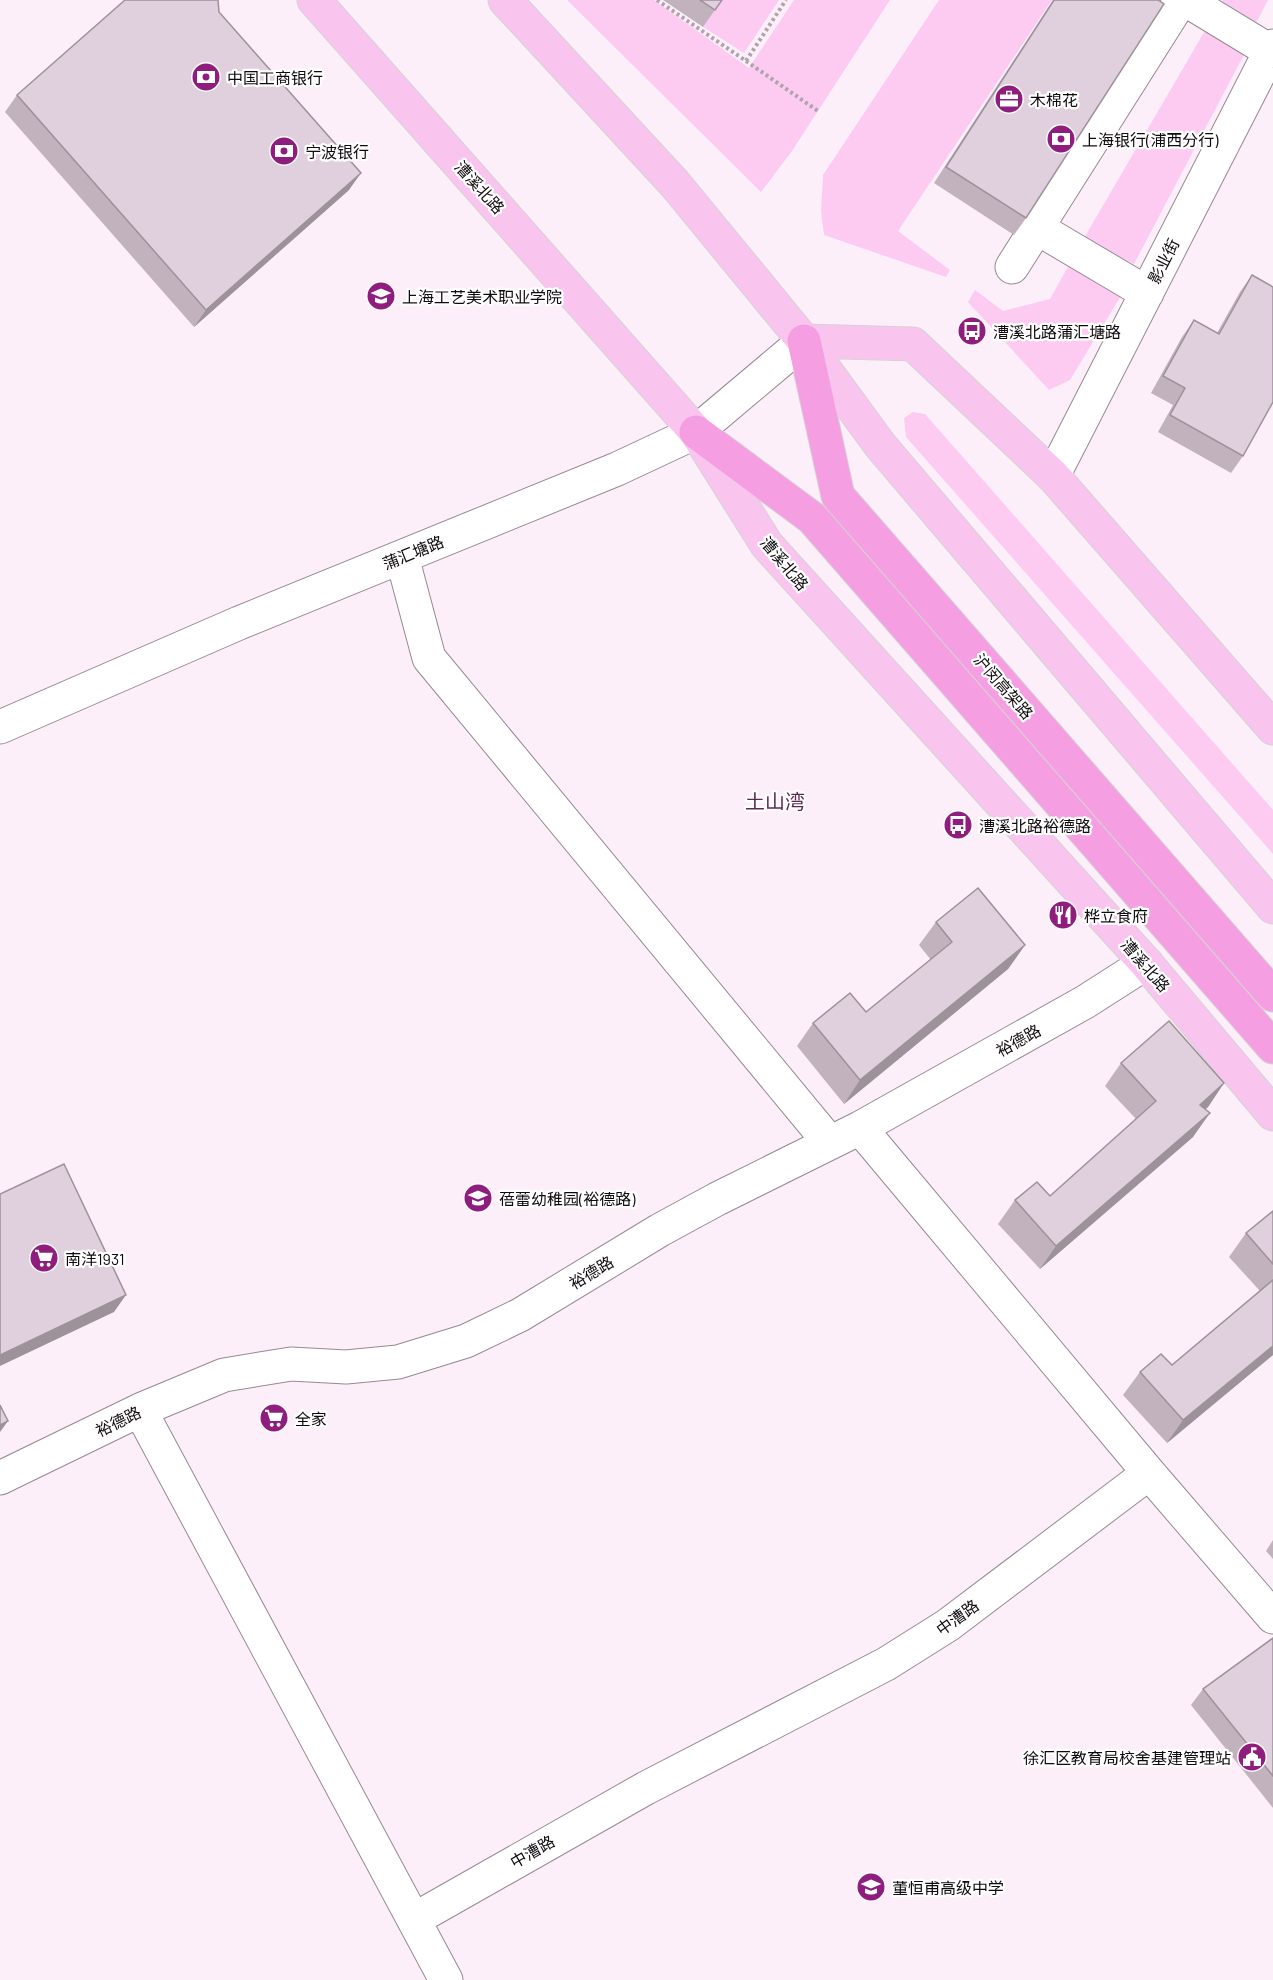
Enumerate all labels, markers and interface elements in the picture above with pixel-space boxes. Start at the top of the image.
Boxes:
bank icon: 中国工商银行 [190,61,222,93]
place label: 中国工商银行 [227,68,323,87]
office icon: 木棉花 [993,83,1025,115]
place label: 木棉花 [1030,90,1078,109]
bank icon: 上海银行(浦西分行) [1045,123,1077,155]
place label: 上海银行(浦西分行) [1082,130,1219,149]
bank icon: 宁波银行 [268,135,300,167]
place label: 宁波银行 [305,142,369,161]
street label: 漕溪北路 [452,157,508,217]
street label: 影业街 [1144,235,1182,287]
school or university icon: 上海工艺美术职业学院 [365,280,397,312]
place label: 上海工艺美术职业学院 [402,287,562,306]
bus stop icon: 漕溪北路蒲汇塘路 [956,315,988,347]
place label: 漕溪北路蒲汇塘路 [993,322,1121,341]
street label: 蒲汇塘路 [380,531,446,573]
street label: 漕溪北路 [757,532,813,594]
street label: 沪闵高架路 [971,650,1037,722]
district label: 土山湾 [745,789,805,813]
bus stop icon: 漕溪北路裕德路 [942,809,974,841]
place label: 漕溪北路裕德路 [979,816,1091,835]
restaurant icon: 桦立食府 [1047,899,1079,931]
place label: 桦立食府 [1084,906,1148,925]
street label: 漕溪北路 [1118,935,1174,995]
street label: 裕德路 [992,1020,1044,1060]
school or university icon: 蓓蕾幼稚园(裕德路) [462,1182,494,1214]
place label: 蓓蕾幼稚园(裕德路) [499,1189,636,1208]
supermarket icon: 南洋1931 [28,1242,60,1274]
place label: 南洋1931 [65,1249,125,1268]
street label: 裕德路 [566,1251,616,1293]
street label: 裕德路 [92,1402,144,1440]
supermarket icon: 全家 [258,1402,290,1434]
place label: 全家 [295,1409,327,1428]
street label: 中漕路 [932,1595,982,1639]
public building icon: 徐汇区教育局校舍基建管理站 [1236,1741,1268,1773]
place label: 徐汇区教育局校舍基建管理站 [1023,1748,1231,1767]
street label: 中漕路 [506,1831,558,1871]
school or university icon: 董恒甫高级中学 [855,1871,887,1903]
place label: 董恒甫高级中学 [892,1878,1004,1897]

